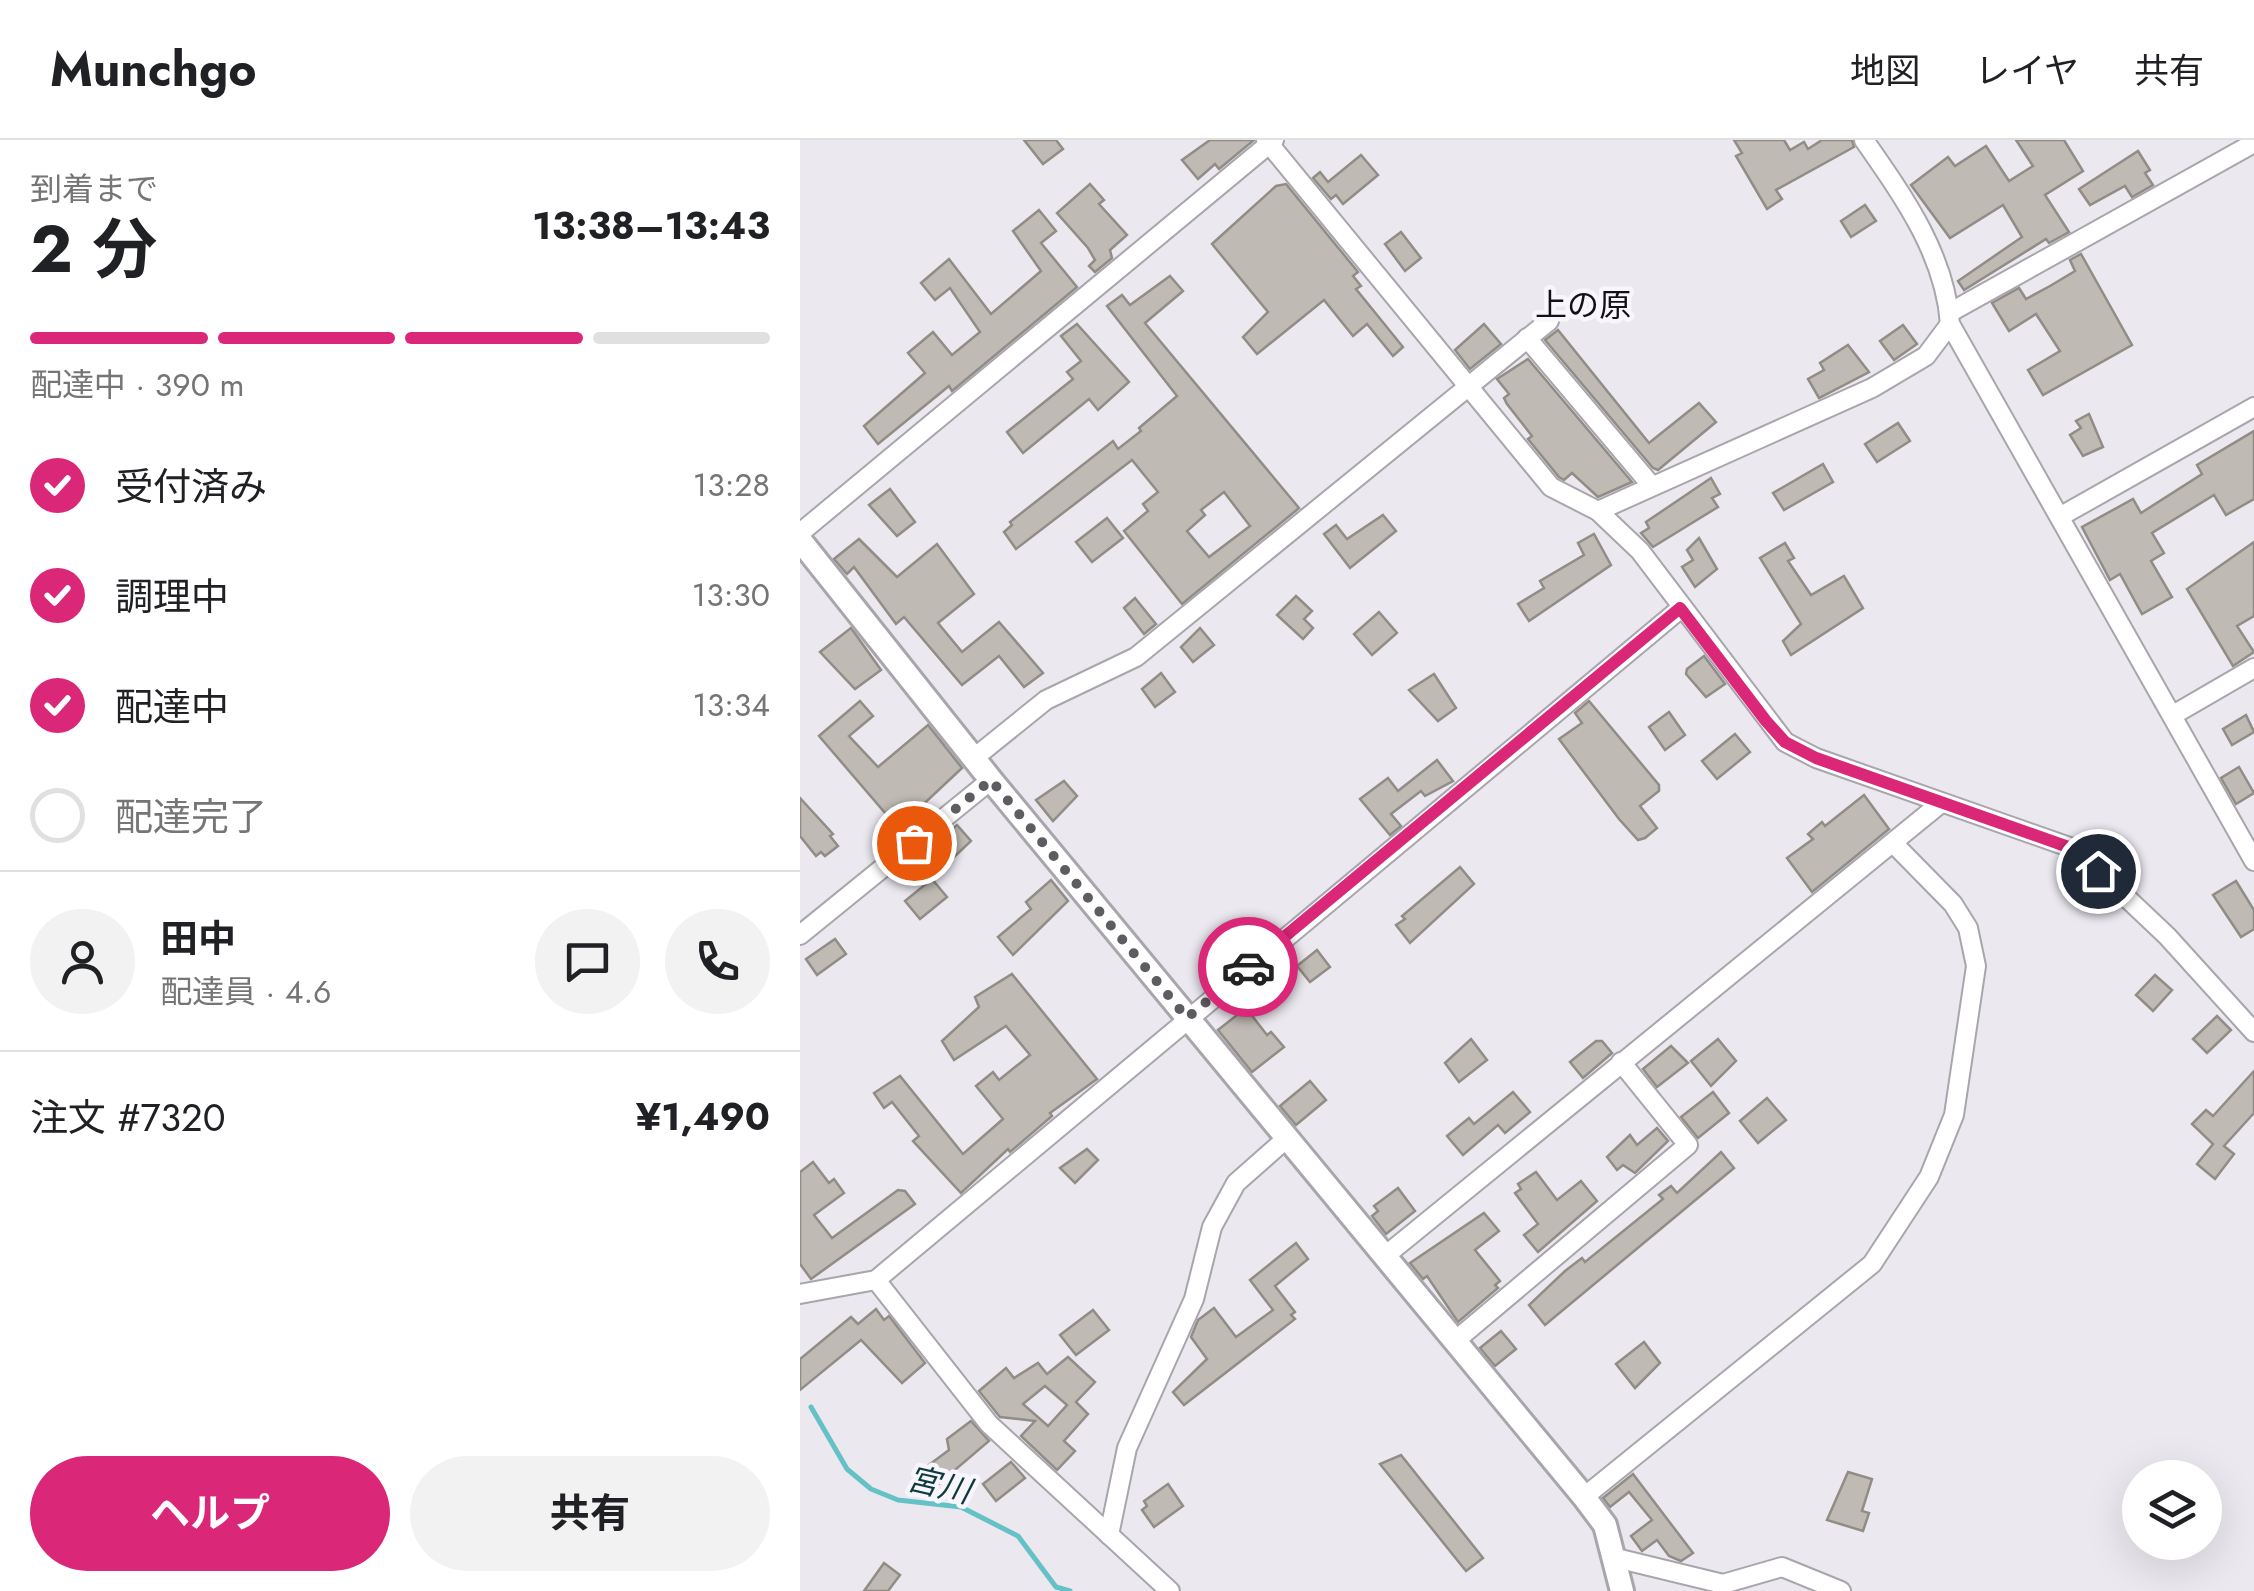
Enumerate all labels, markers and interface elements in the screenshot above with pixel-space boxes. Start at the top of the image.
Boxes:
text: Munchgo [50,35,257,104]
text: 地図 [1850,46,1920,96]
text: レイヤ [1975,46,2079,96]
text: 共有 [2134,46,2204,96]
text: 到着まで [30,166,158,212]
text: 13:38–13:43 [532,198,770,253]
text: 2 分 [30,202,157,296]
district label: 上の原 [1535,282,1631,328]
text: 配達中 · 390 m [30,362,244,408]
icon: check [30,458,85,513]
text: 受付済み [115,459,267,514]
text: 13:28 [693,462,770,508]
icon: check [30,568,85,623]
text: 調理中 [115,569,229,624]
text: 13:30 [692,572,770,618]
icon: check [30,678,85,733]
text: 配達中 [115,679,229,734]
text: 13:34 [692,682,770,728]
text: 配達完了 [115,789,267,844]
pin [872,801,957,886]
icon: bag [887,816,942,871]
pin [2056,829,2141,914]
icon: home [2071,844,2126,899]
button: person [30,909,135,1014]
button: chat [535,909,640,1014]
button: phone [665,909,770,1014]
text: 田中 [160,911,236,966]
courier [1198,917,1298,1017]
icon: car [1221,940,1276,995]
text: 配達員 · 4.6 [160,969,332,1015]
text: ¥1,490 [636,1089,770,1144]
text: 注文 #7320 [30,1090,226,1145]
water label: 宮川 [903,1455,978,1515]
button: ヘルプ [30,1456,390,1571]
button: 共有 [410,1456,770,1571]
map controls [2122,1460,2222,1560]
button: layers [2122,1460,2222,1560]

